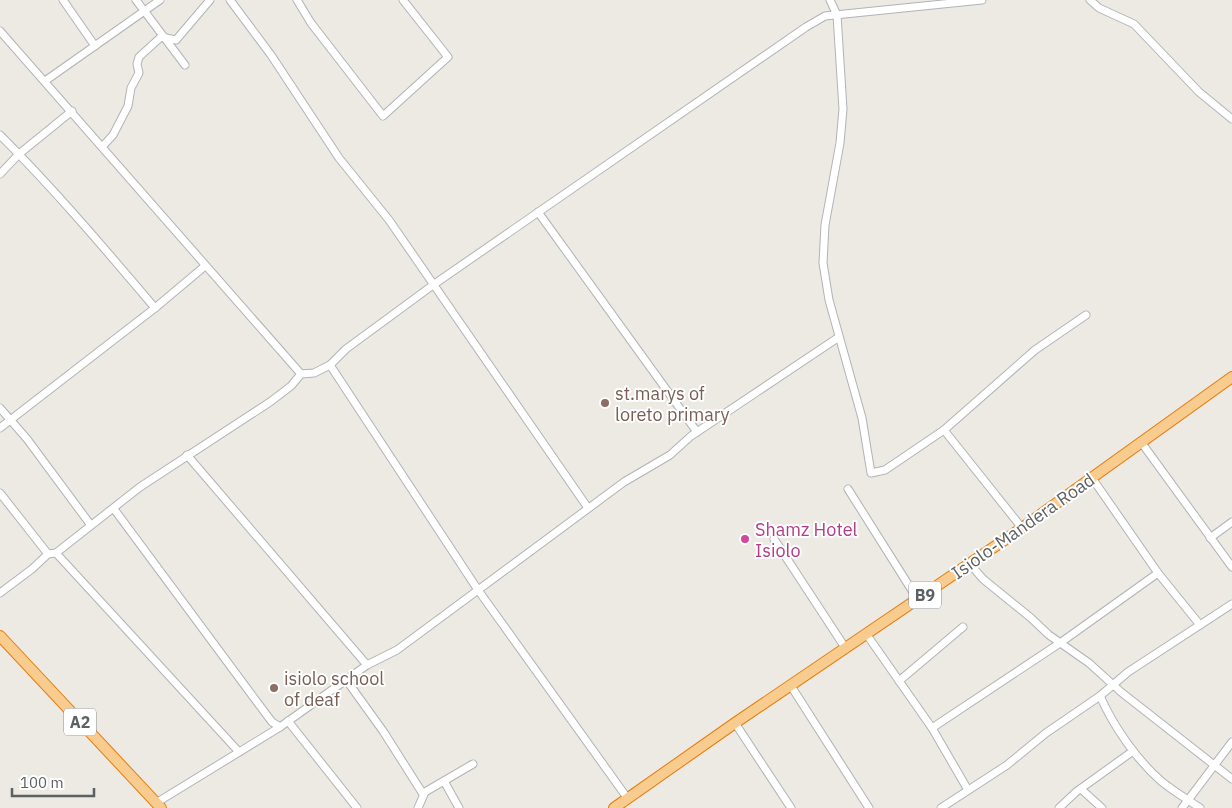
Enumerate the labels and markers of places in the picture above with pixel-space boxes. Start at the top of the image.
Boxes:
place label: st.marys of loreto primary [615,382,730,426]
marker: st.marys of loreto primary [599,397,611,409]
place label: Shamz Hotel Isiolo [755,518,858,562]
marker: Shamz Hotel Isiolo [739,533,751,545]
place label: isiolo school of deaf [284,667,384,711]
marker: isiolo school of deaf [268,682,280,694]

